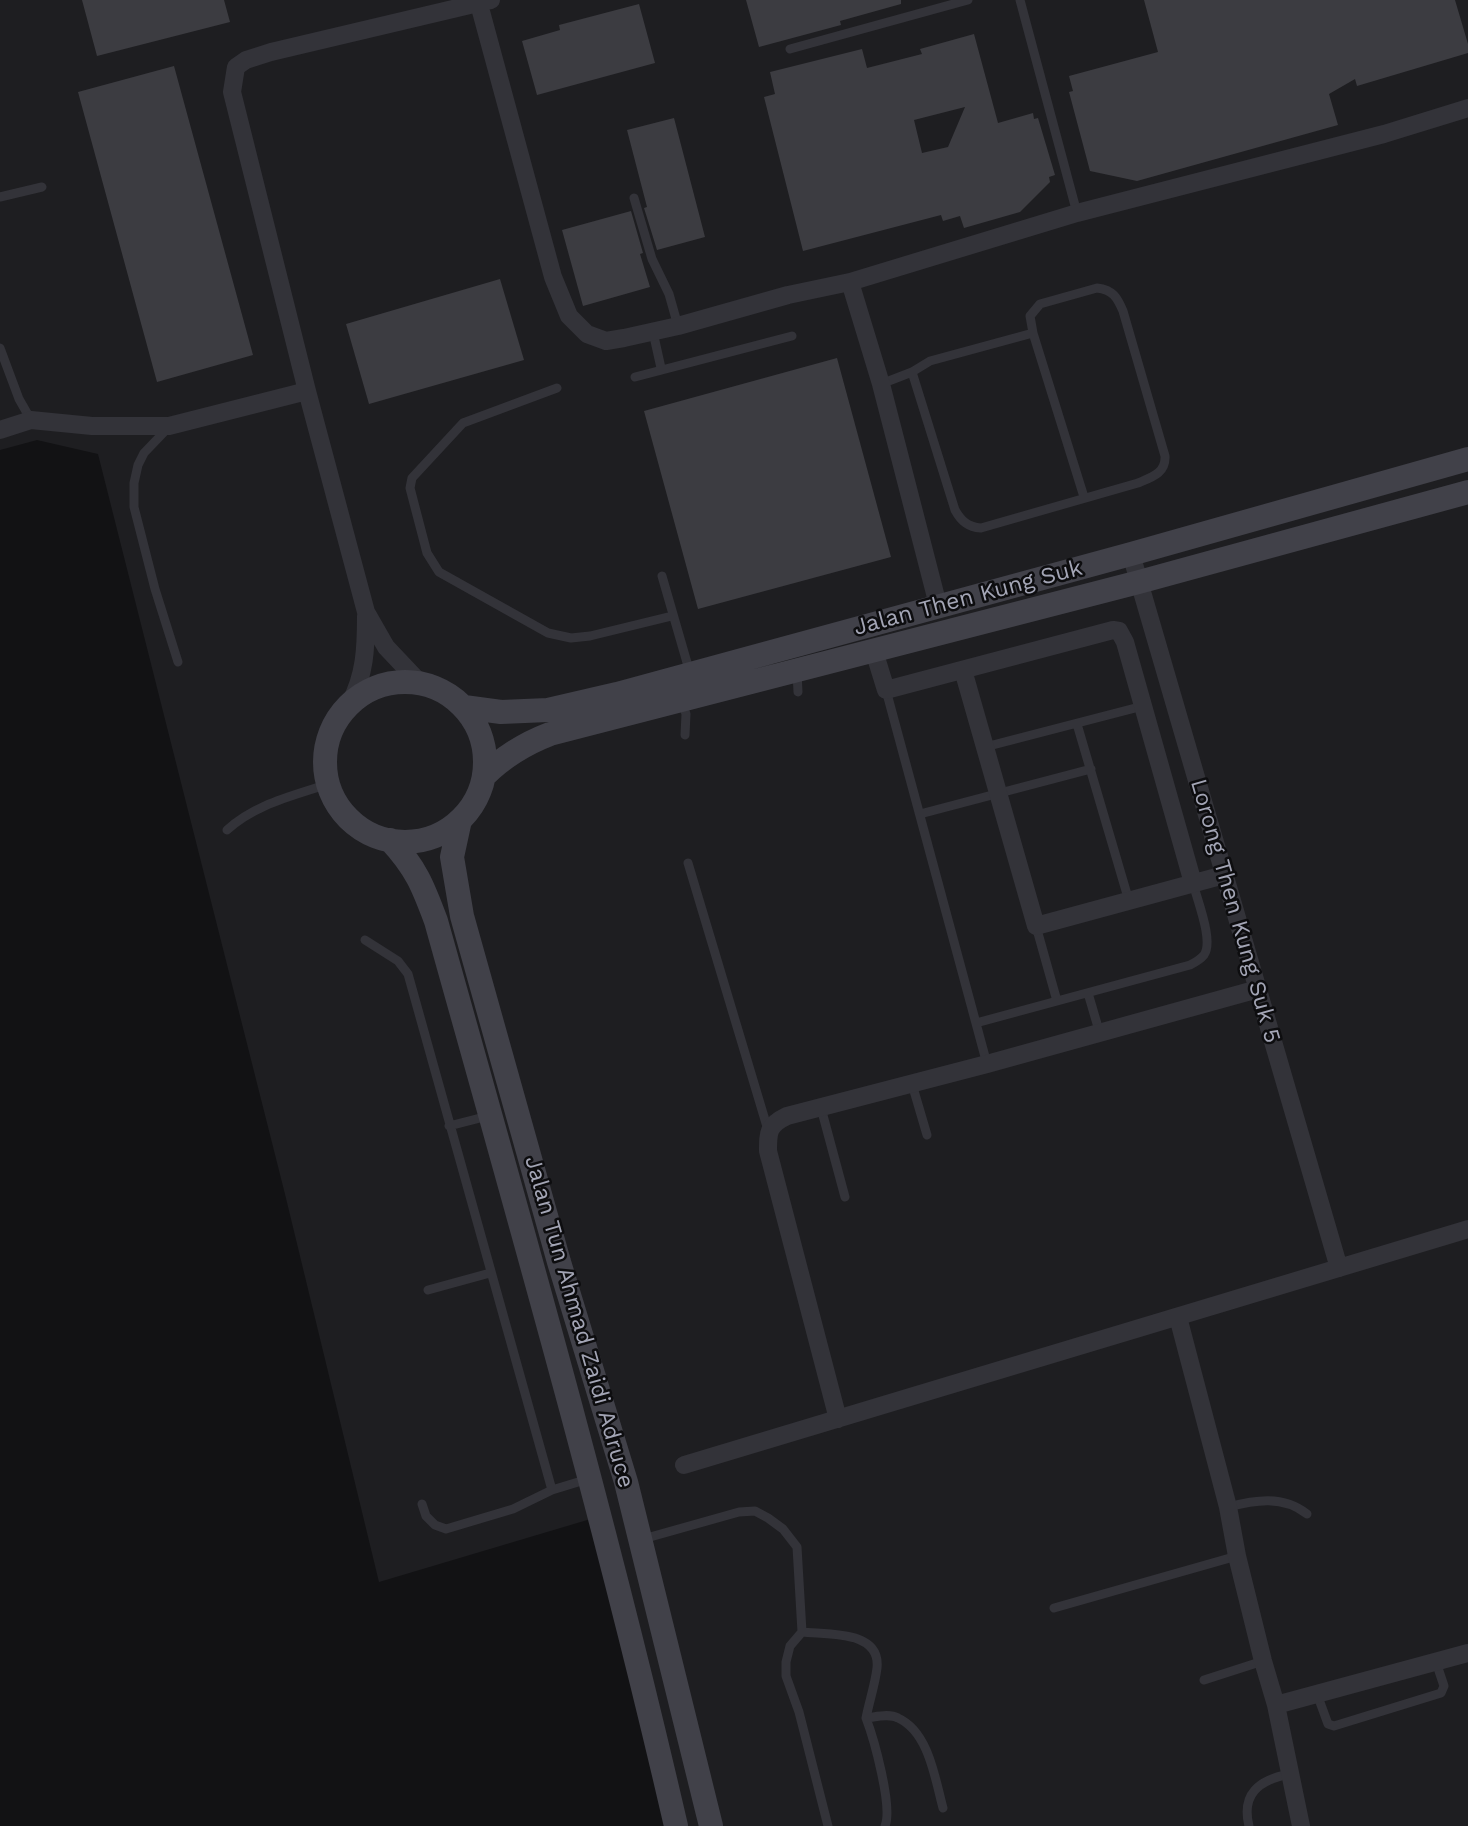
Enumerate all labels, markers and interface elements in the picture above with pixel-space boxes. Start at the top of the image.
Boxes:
street label: Jalan Then Kung Suk [851,554,1085,642]
street label: Lorong Then Kung Suk 5 [1184,776,1286,1046]
street label: Jalan Tun Ahmad Zaidi Adruce [518,1153,640,1491]

